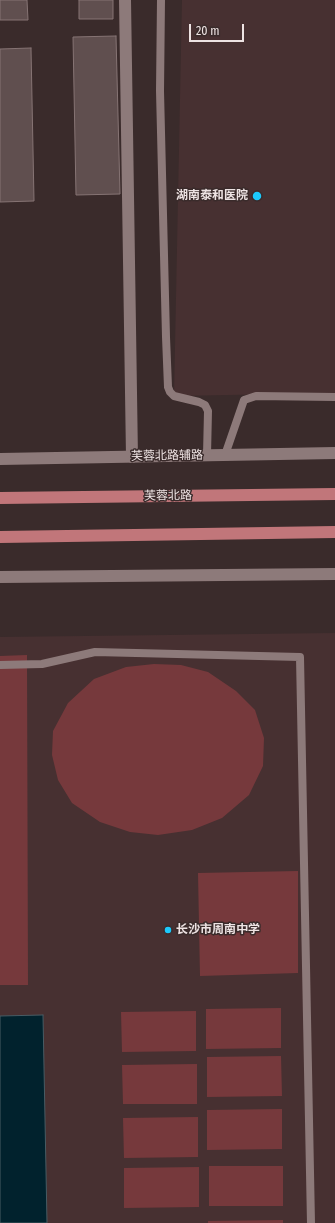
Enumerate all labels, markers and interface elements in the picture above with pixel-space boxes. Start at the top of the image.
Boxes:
scale bar [191,16,246,42]
text: 20 m [196,24,220,38]
place label: 湖南泰和医院 [176,189,248,203]
marker: 湖南泰和医院 [251,190,263,202]
street label: 芙蓉北路辅路 [131,448,203,464]
street label: 芙蓉北路 [144,488,192,504]
place label: 长沙市周南中学 [176,923,260,937]
marker: 长沙市周南中学 [163,925,173,935]

